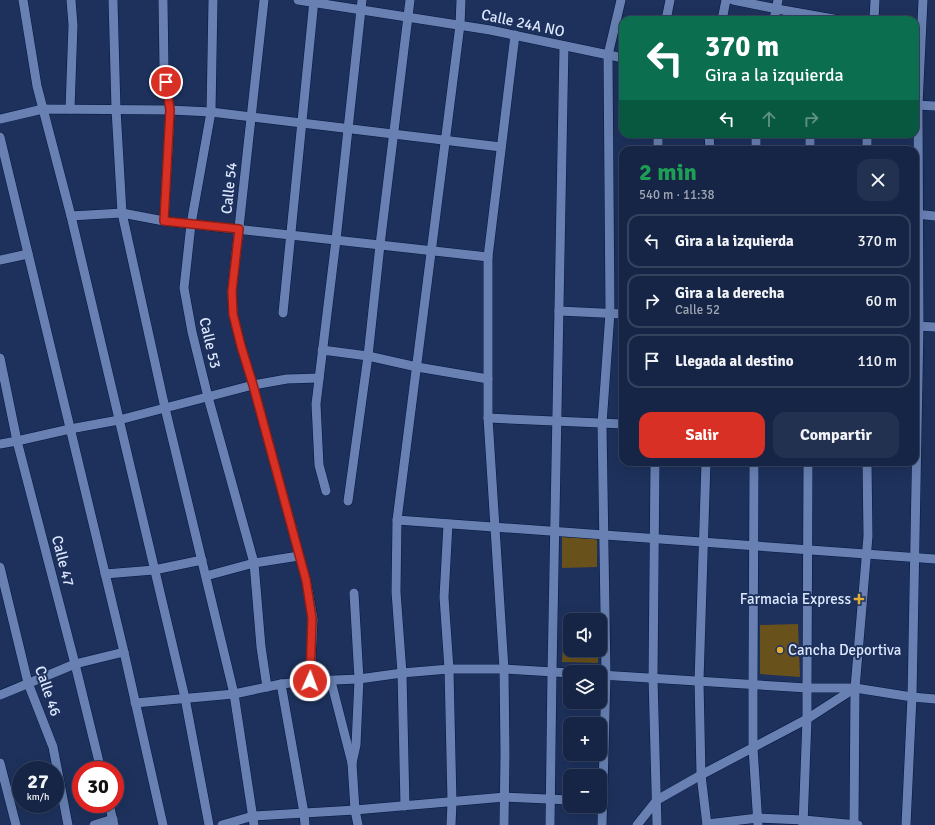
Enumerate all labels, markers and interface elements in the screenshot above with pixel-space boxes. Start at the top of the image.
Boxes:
street label: Calle 24A NO [480,5,566,41]
text: 370 m [705,30,779,64]
icon: left [639,32,691,84]
text: Gira a la izquierda [705,64,844,86]
pin [149,65,183,99]
icon: arrive [155,71,177,93]
icon: left [716,108,738,130]
icon: ahead [758,108,780,130]
icon: right [800,108,822,130]
text: 2 min [639,157,697,187]
button: close [857,159,899,201]
street label: Calle 54 [217,161,241,215]
text: 540 m · 11:38 [639,187,715,203]
icon: left [641,230,663,252]
text: Gira a la izquierda [675,232,794,250]
text: 370 m [857,232,897,250]
text: Gira a la derecha [675,284,785,302]
icon: right [641,290,663,312]
text: 60 m [866,292,897,310]
text: Calle 52 [675,302,720,318]
street label: Calle 53 [195,316,225,370]
icon: arrive [641,350,663,372]
text: Llegada al destino [675,352,794,370]
text: 110 m [857,352,897,370]
button: Salir [639,412,765,458]
button: Compartir [773,412,899,458]
street label: Calle 47 [48,534,78,588]
place label: Farmacia Express [740,590,851,608]
marker: Farmacia Express [854,594,864,604]
map controls [563,613,607,813]
button: sound [563,613,607,657]
place label: Cancha Deportiva [788,641,901,659]
marker: Cancha Deportiva [775,645,785,655]
position arrow [289,660,331,702]
street label: Calle 46 [31,663,65,719]
button: layers [563,665,607,709]
button: + [563,717,607,761]
speed limit sign: 30 [72,761,124,813]
text: 27 [27,769,49,794]
button: − [563,769,607,813]
text: km/h [27,791,49,803]

